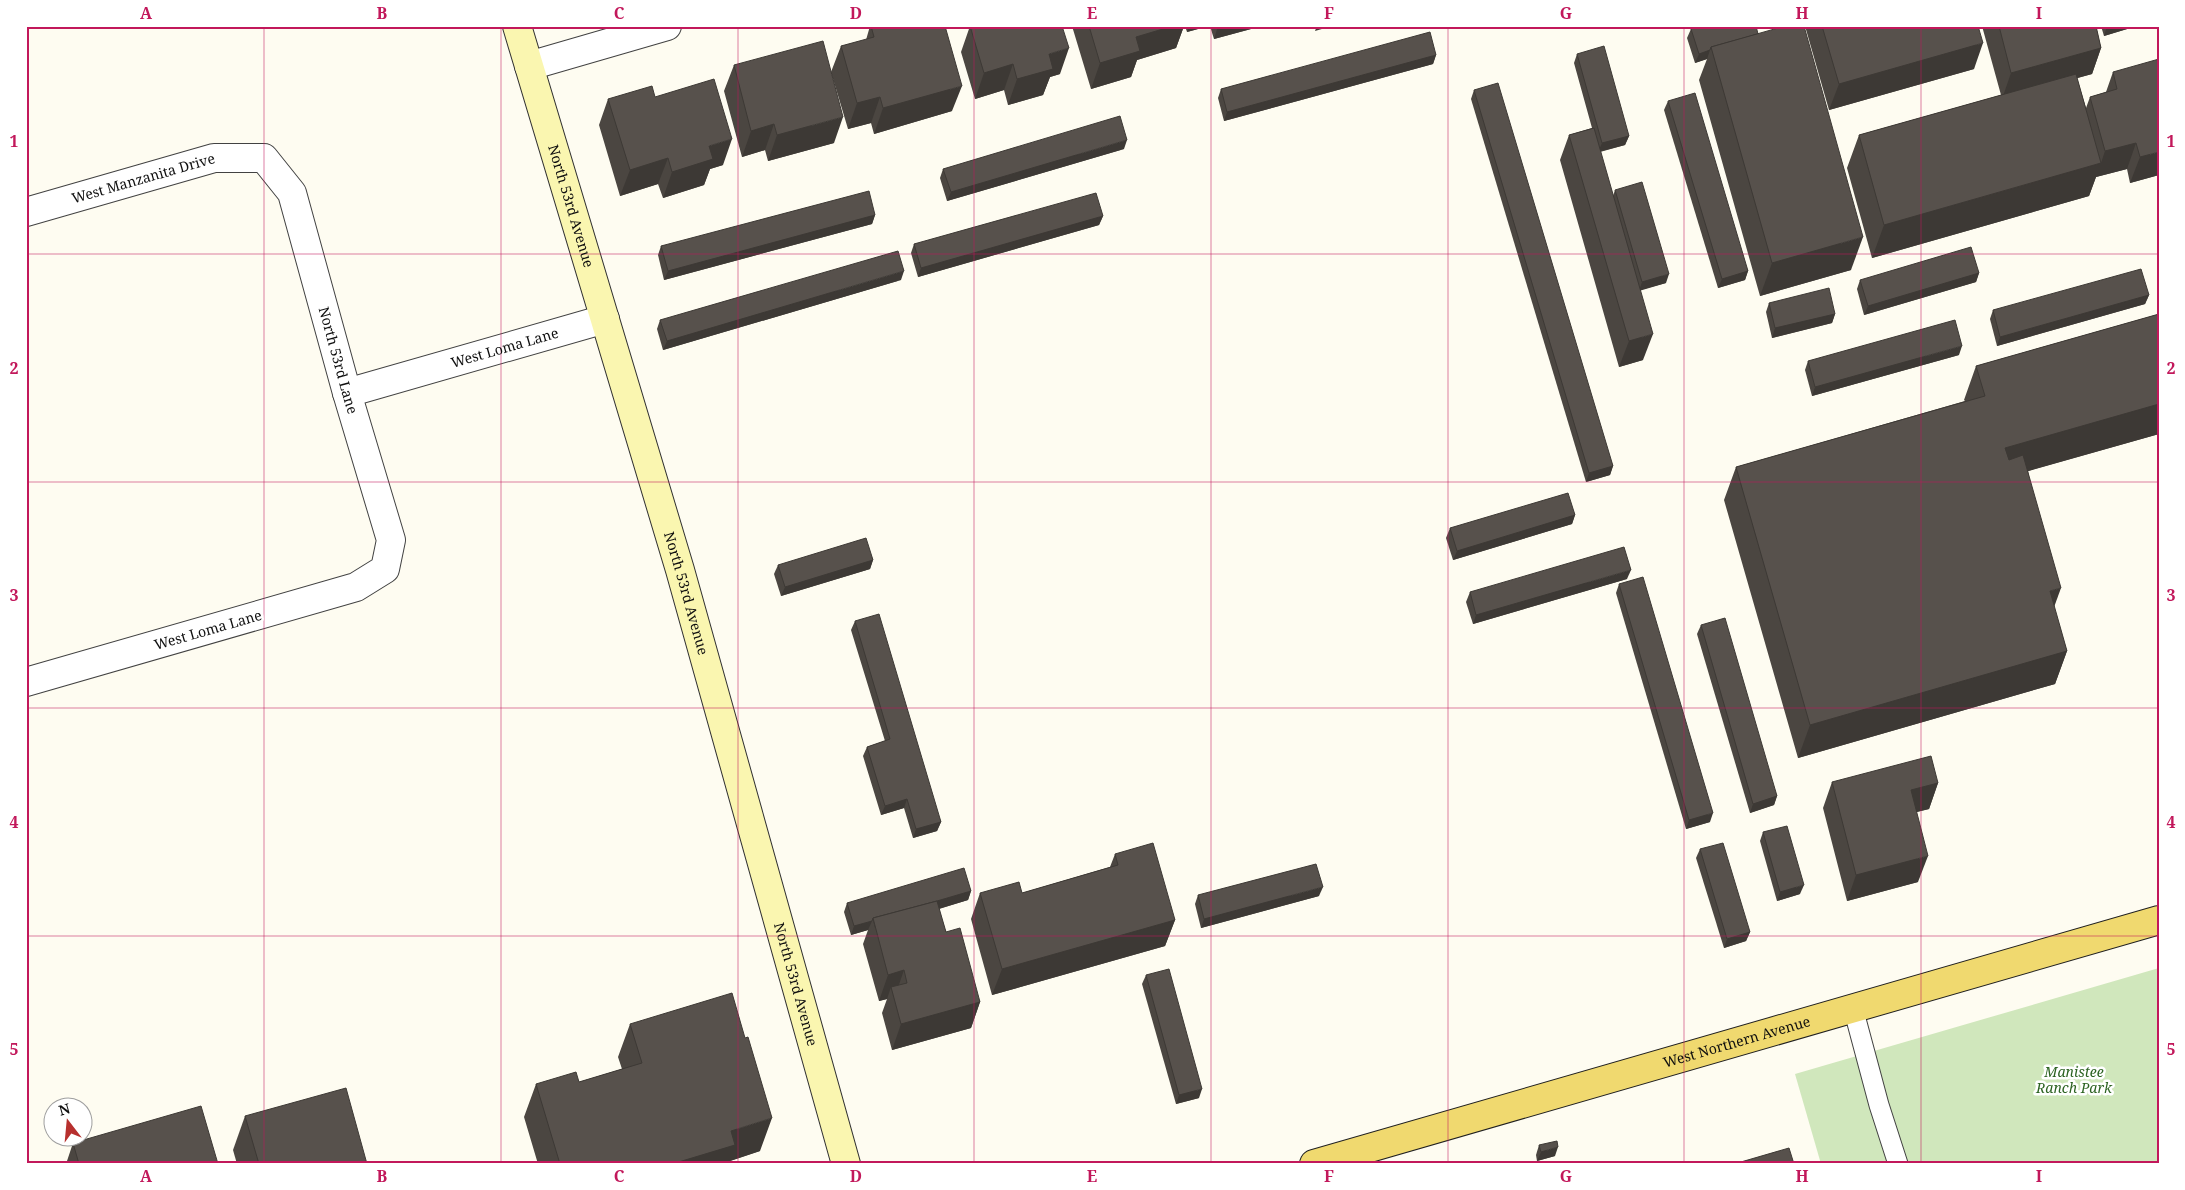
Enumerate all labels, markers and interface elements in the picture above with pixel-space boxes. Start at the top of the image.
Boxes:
text: A [140,2,153,24]
text: B [377,2,388,24]
text: C [614,2,625,24]
text: D [850,2,862,24]
text: E [1087,2,1097,24]
text: F [1324,2,1334,24]
text: G [1560,2,1572,24]
text: H [1795,2,1809,24]
text: I [2036,2,2042,24]
text: 1 [9,130,19,152]
text: 1 [2166,130,2176,152]
street label: North 53rd Avenue [544,142,599,270]
street label: West Manzanita Drive [69,148,217,207]
street label: North 53rd Lane [315,304,363,416]
street label: West Loma Lane [449,323,560,372]
text: 2 [9,357,19,379]
text: 2 [2166,357,2176,379]
street label: North 53rd Avenue [660,529,713,657]
text: 3 [9,584,19,606]
text: 3 [2166,584,2176,606]
street label: West Loma Lane [152,605,264,654]
text: 4 [9,811,19,833]
text: 4 [2166,811,2176,833]
street label: North 53rd Avenue [770,920,823,1048]
street label: West Northern Avenue [1661,1011,1812,1072]
text: 5 [9,1038,19,1060]
text: 5 [2166,1038,2176,1060]
park label: Manistee Ranch Park [2035,1062,2113,1097]
north arrow [42,1098,92,1148]
text: N [56,1098,72,1120]
text: A [140,1165,153,1187]
text: B [377,1165,388,1187]
text: C [614,1165,625,1187]
text: D [850,1165,862,1187]
text: E [1087,1165,1097,1187]
text: F [1324,1165,1334,1187]
text: G [1560,1165,1572,1187]
text: H [1795,1165,1809,1187]
text: I [2036,1165,2042,1187]

